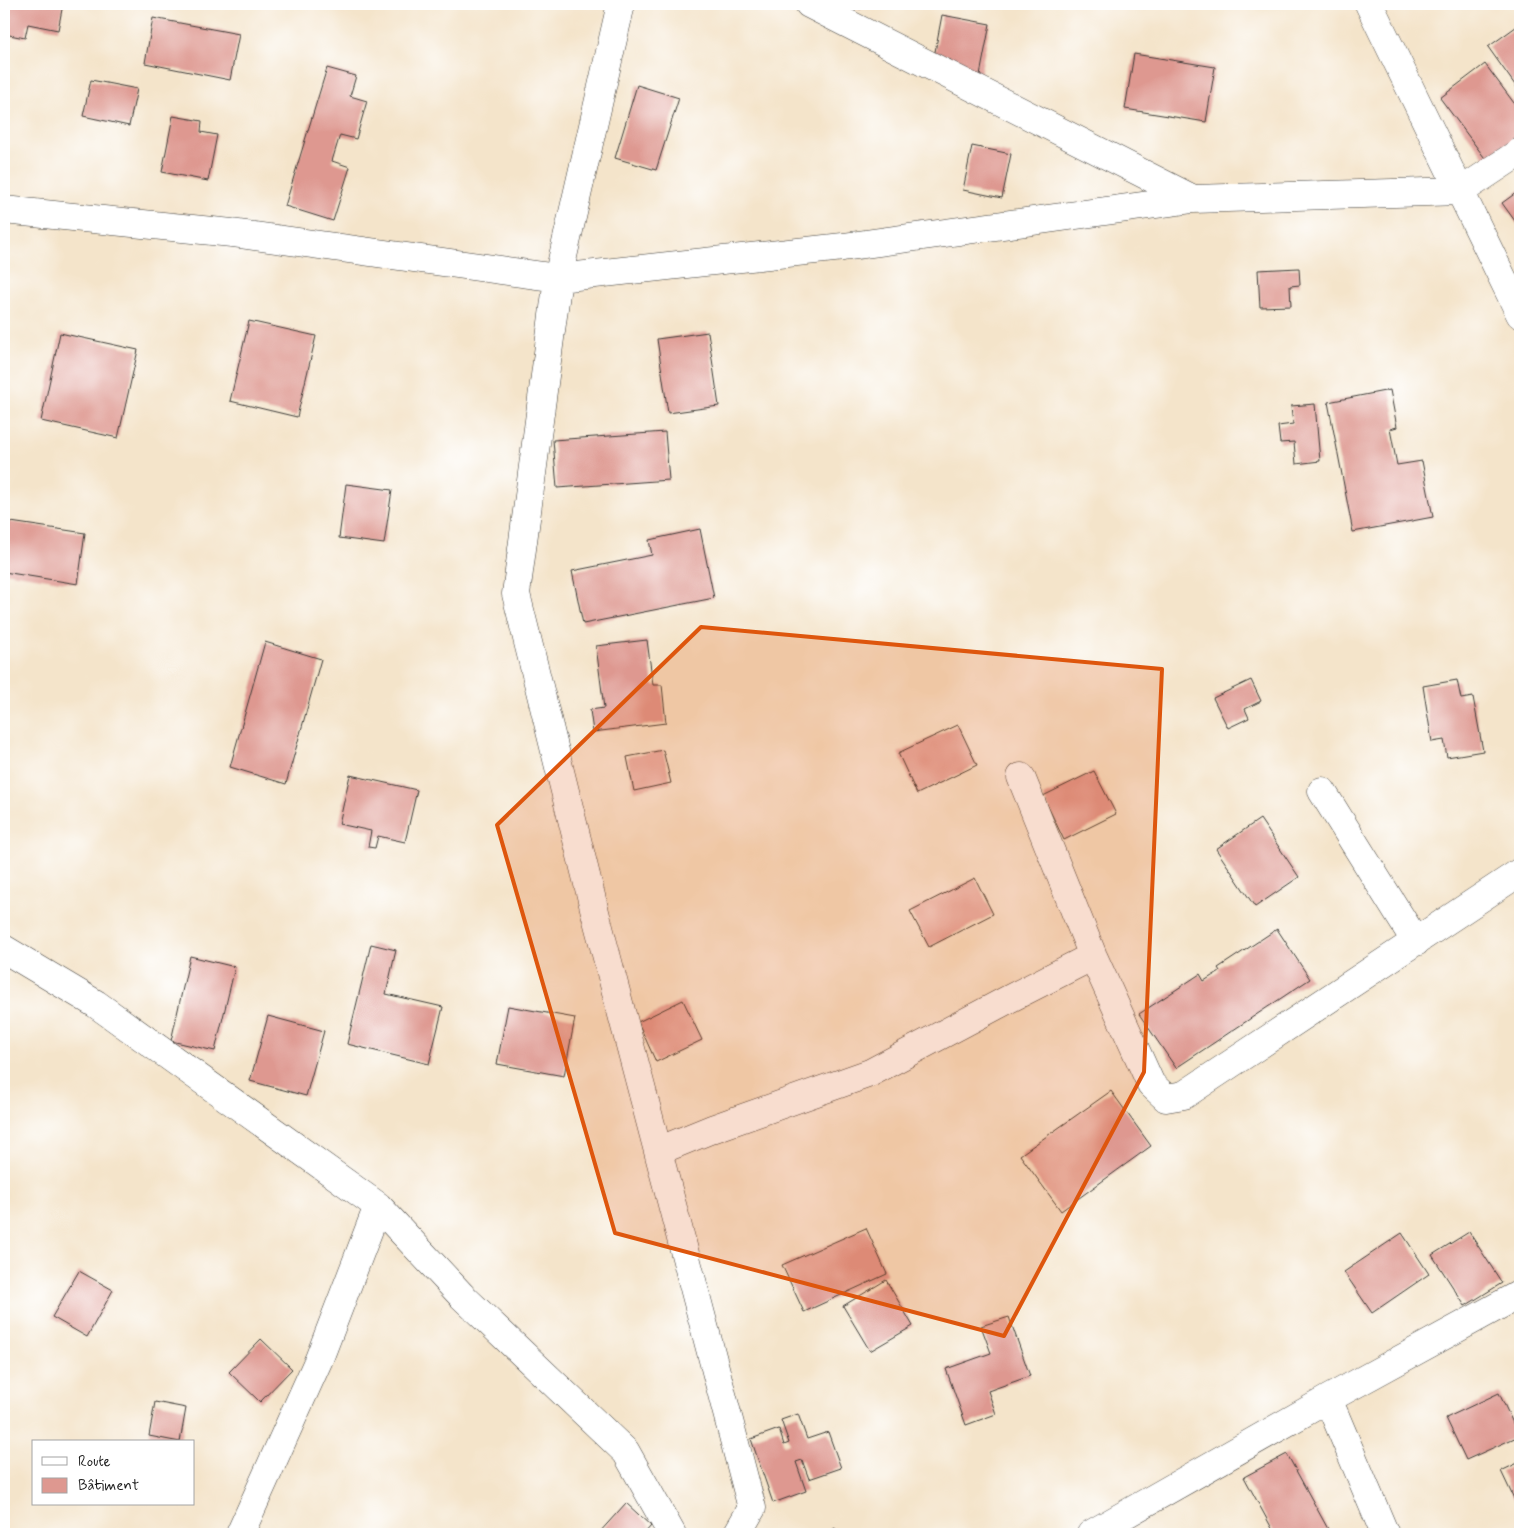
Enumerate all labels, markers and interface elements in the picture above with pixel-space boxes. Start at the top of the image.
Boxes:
legend [32,1440,195,1506]
text: Route [78,1452,111,1472]
text: Bâtiment [78,1476,139,1496]

